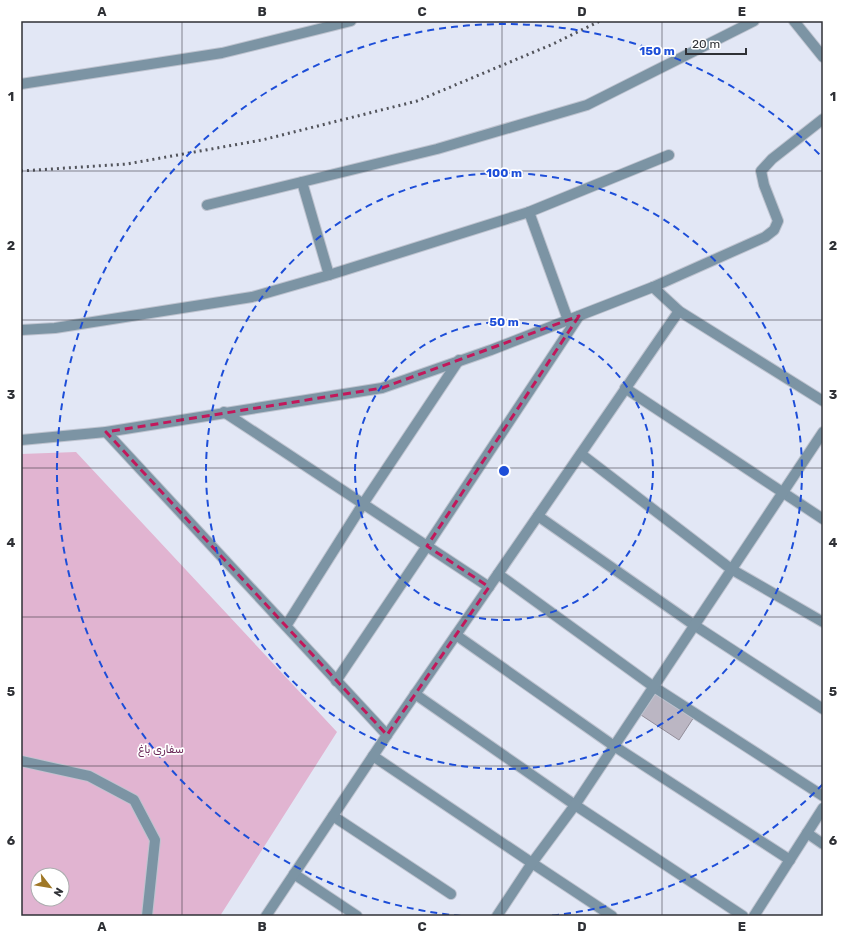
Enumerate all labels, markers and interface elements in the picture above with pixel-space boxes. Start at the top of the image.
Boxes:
text: A [97,4,107,19]
text: B [257,4,267,19]
text: C [417,4,427,19]
text: D [577,4,587,19]
text: E [738,4,746,19]
scale bar [686,30,746,56]
text: 20 m [692,37,720,51]
text: 150 m [639,44,675,58]
text: 1 [8,89,14,104]
text: 1 [830,89,836,104]
text: 100 m [486,166,522,180]
text: 2 [7,238,15,253]
text: 2 [829,238,837,253]
text: 50 m [489,315,519,329]
text: 3 [7,387,16,402]
text: 3 [829,387,838,402]
centre of rings [497,464,511,478]
text: 4 [7,535,16,550]
text: 4 [829,535,838,550]
text: 5 [7,684,15,699]
text: 5 [829,684,837,699]
park label: سفاری باغ [138,743,184,758]
text: 6 [7,833,16,848]
text: 6 [829,833,838,848]
north arrow [30,867,70,907]
text: N [50,885,66,899]
text: A [97,919,107,934]
text: B [257,919,267,934]
text: C [417,919,427,934]
text: D [577,919,587,934]
text: E [738,919,746,934]

